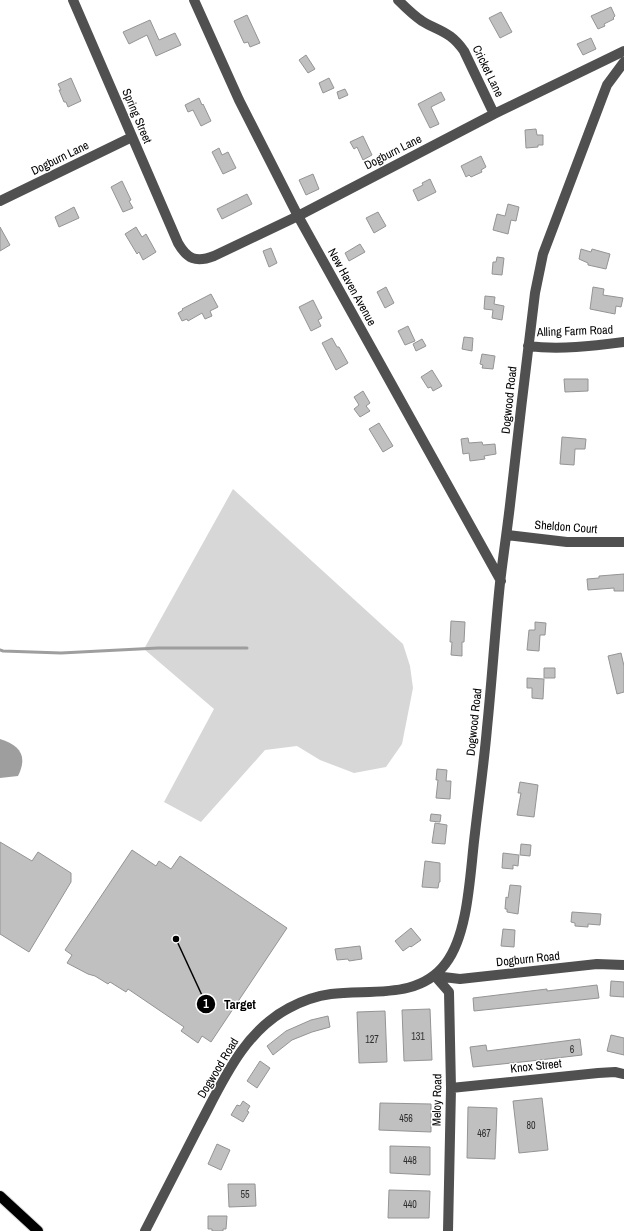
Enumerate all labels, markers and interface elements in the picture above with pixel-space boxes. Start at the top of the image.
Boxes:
street label: Cricket Lane [469,42,507,100]
street label: Spring Street [118,86,156,146]
street label: Dogburn Lane [362,131,424,173]
street label: Dogburn Lane [28,137,92,179]
street label: New Haven Avenue [324,245,380,329]
street label: Alling Farm Road [536,322,613,340]
street label: Dogwood Road [497,365,521,435]
street label: Sheldon Court [534,517,598,537]
street label: Dogwood Road [462,687,486,757]
street label: Dogburn Road [495,948,561,970]
callout: Target [196,992,264,1017]
text: 1 [203,996,209,1012]
text: Target [224,996,256,1013]
house number: 131 [411,1030,425,1043]
house number: 127 [365,1033,379,1046]
street label: Dogwood Road [194,1035,242,1101]
house number: 6 [570,1043,575,1056]
street label: Knox Street [510,1055,563,1077]
street label: Meloy Road [429,1074,445,1126]
house number: 456 [399,1112,413,1125]
house number: 80 [526,1119,536,1132]
house number: 467 [477,1127,491,1140]
house number: 448 [403,1154,417,1167]
house number: 55 [240,1188,250,1201]
house number: 440 [403,1198,417,1211]

